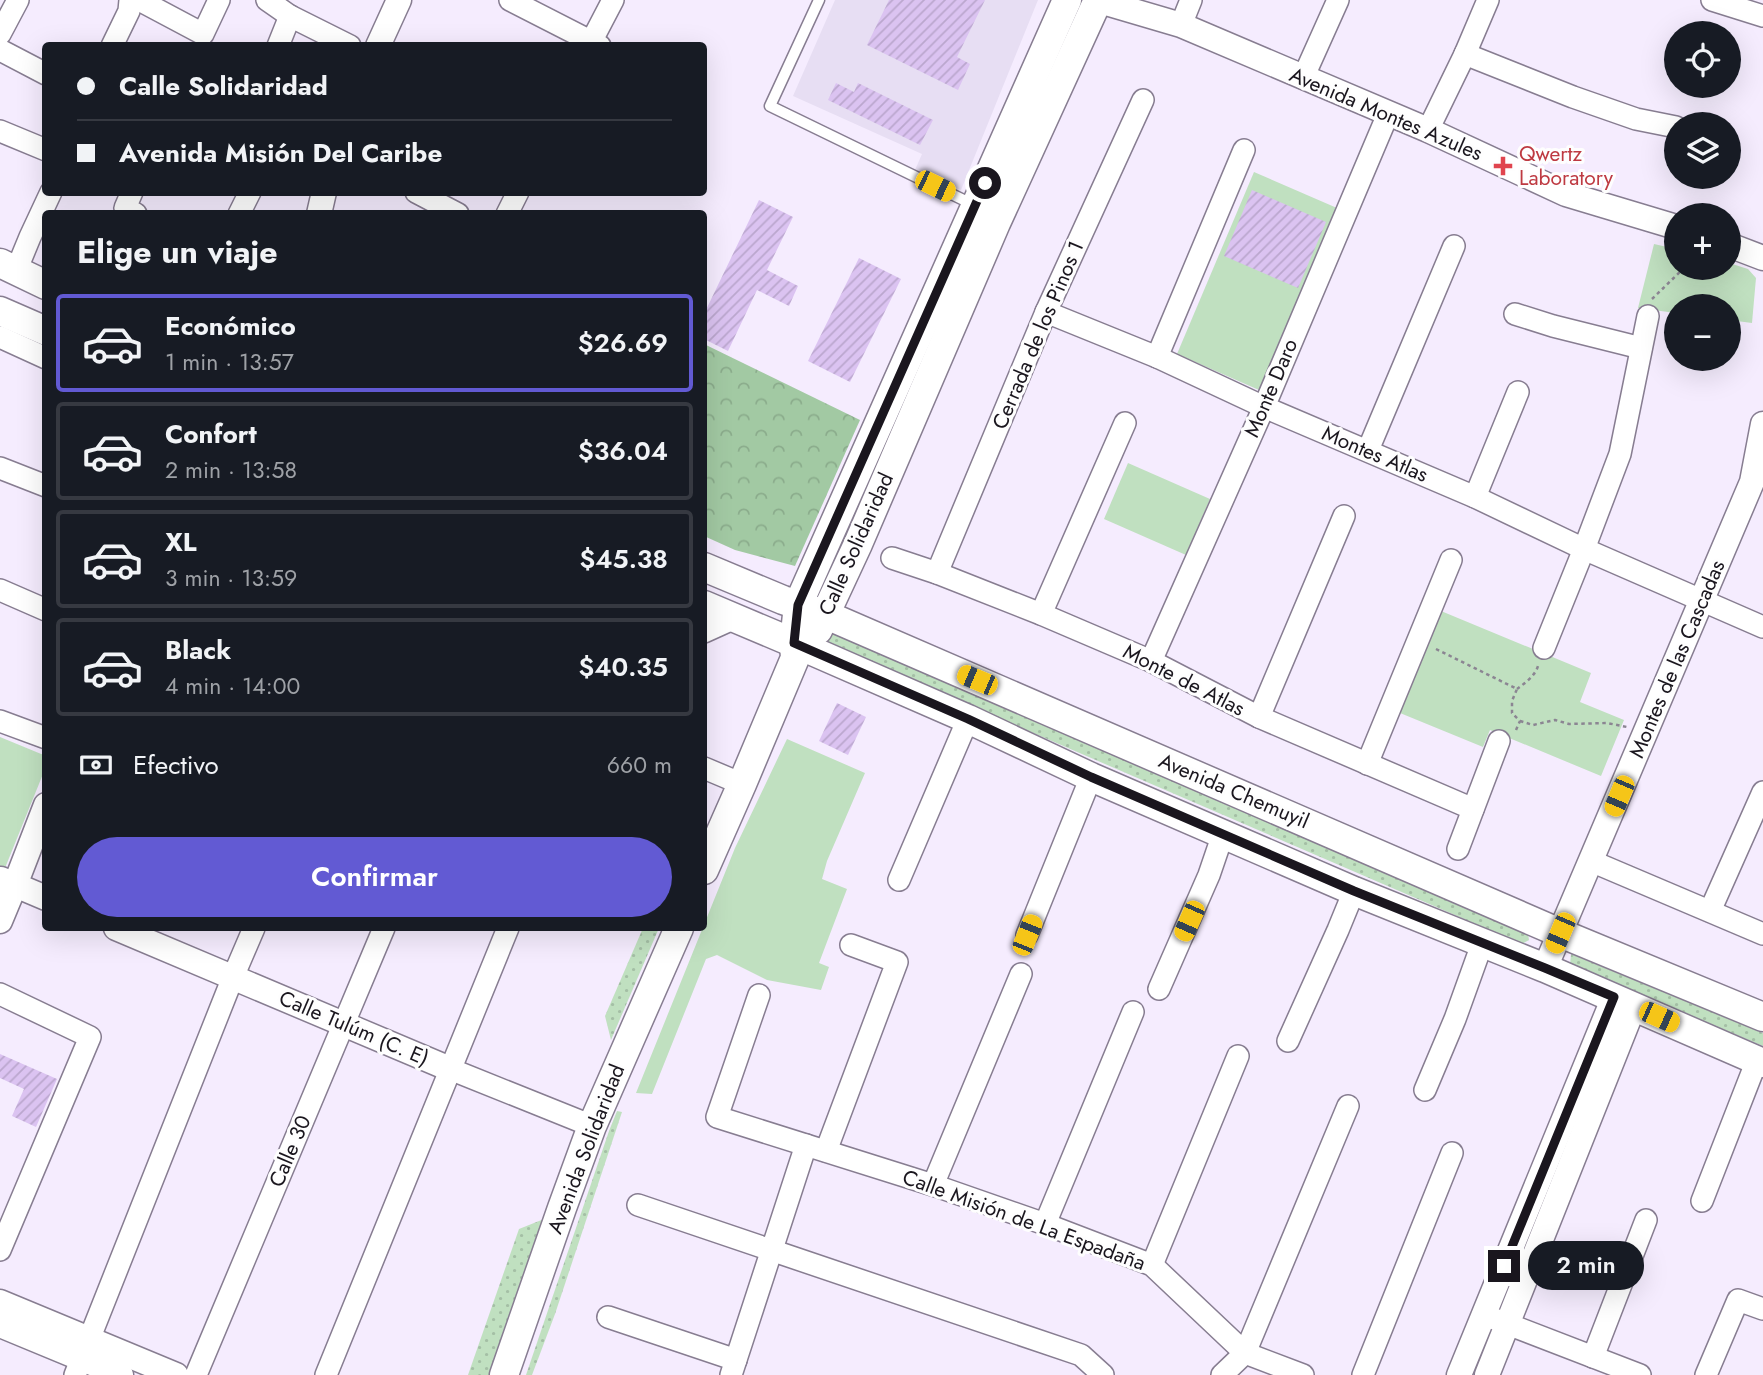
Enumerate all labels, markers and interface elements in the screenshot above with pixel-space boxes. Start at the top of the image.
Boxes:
map controls [1664,21,1741,371]
button: locate [1664,21,1741,98]
street label: Avenida Montes Azules [1285,60,1487,168]
text: Calle Solidaridad [119,67,328,105]
button: layers [1664,112,1741,189]
text: Avenida Misión Del Caribe [119,134,442,172]
place label: Qwertz Laboratory [1519,139,1614,193]
marker: Qwertz Laboratory [1493,156,1513,176]
car [912,167,959,205]
route start [969,167,1001,199]
button: + [1664,203,1741,280]
text: Elige un viaje [77,229,278,275]
street label: Cerrada de los Pinos 1 [985,236,1091,434]
button: − [1664,294,1741,371]
text: Económico [165,307,296,345]
icon: car [81,312,144,375]
text: $26.69 [578,324,668,362]
street label: Monte Daro [1237,334,1305,442]
text: 1 min · 13:57 [165,345,294,379]
text: Confort [165,415,257,453]
street label: Montes Atlas [1317,418,1433,490]
icon: car [81,420,144,483]
text: $36.04 [578,432,668,470]
text: 2 min · 13:58 [165,453,297,487]
street label: Calle Solidaridad [811,468,901,620]
text: XL [165,523,197,561]
icon: car [81,528,144,591]
text: $45.38 [579,540,668,578]
street label: Montes de las Cascadas [1622,555,1732,763]
text: 3 min · 13:59 [165,561,297,595]
text: Black [165,631,231,669]
icon: car [81,636,144,699]
street label: Monte de Atlas [1118,636,1250,724]
text: $40.35 [578,648,668,686]
car [954,662,1001,698]
text: 4 min · 14:00 [165,669,300,703]
icon: cash [77,746,115,784]
text: Efectivo [133,746,219,784]
street label: Avenida Chemuyil [1154,746,1314,836]
text: 660 m [607,748,672,782]
car [1602,773,1637,819]
button: Confirmar [77,837,672,917]
car [1171,898,1208,944]
car [1543,910,1578,956]
car [1010,912,1045,958]
street label: Calle Tulúm (C. E) [274,983,434,1073]
car [1636,999,1683,1035]
street label: Avenida Solidaridad [540,1060,632,1238]
street label: Calle 30 [261,1110,319,1192]
street label: Calle Misión de La Espadaña [898,1162,1150,1278]
callout: 2 min [1528,1242,1644,1290]
text: 2 min [1556,1248,1616,1282]
route end [1488,1250,1520,1282]

